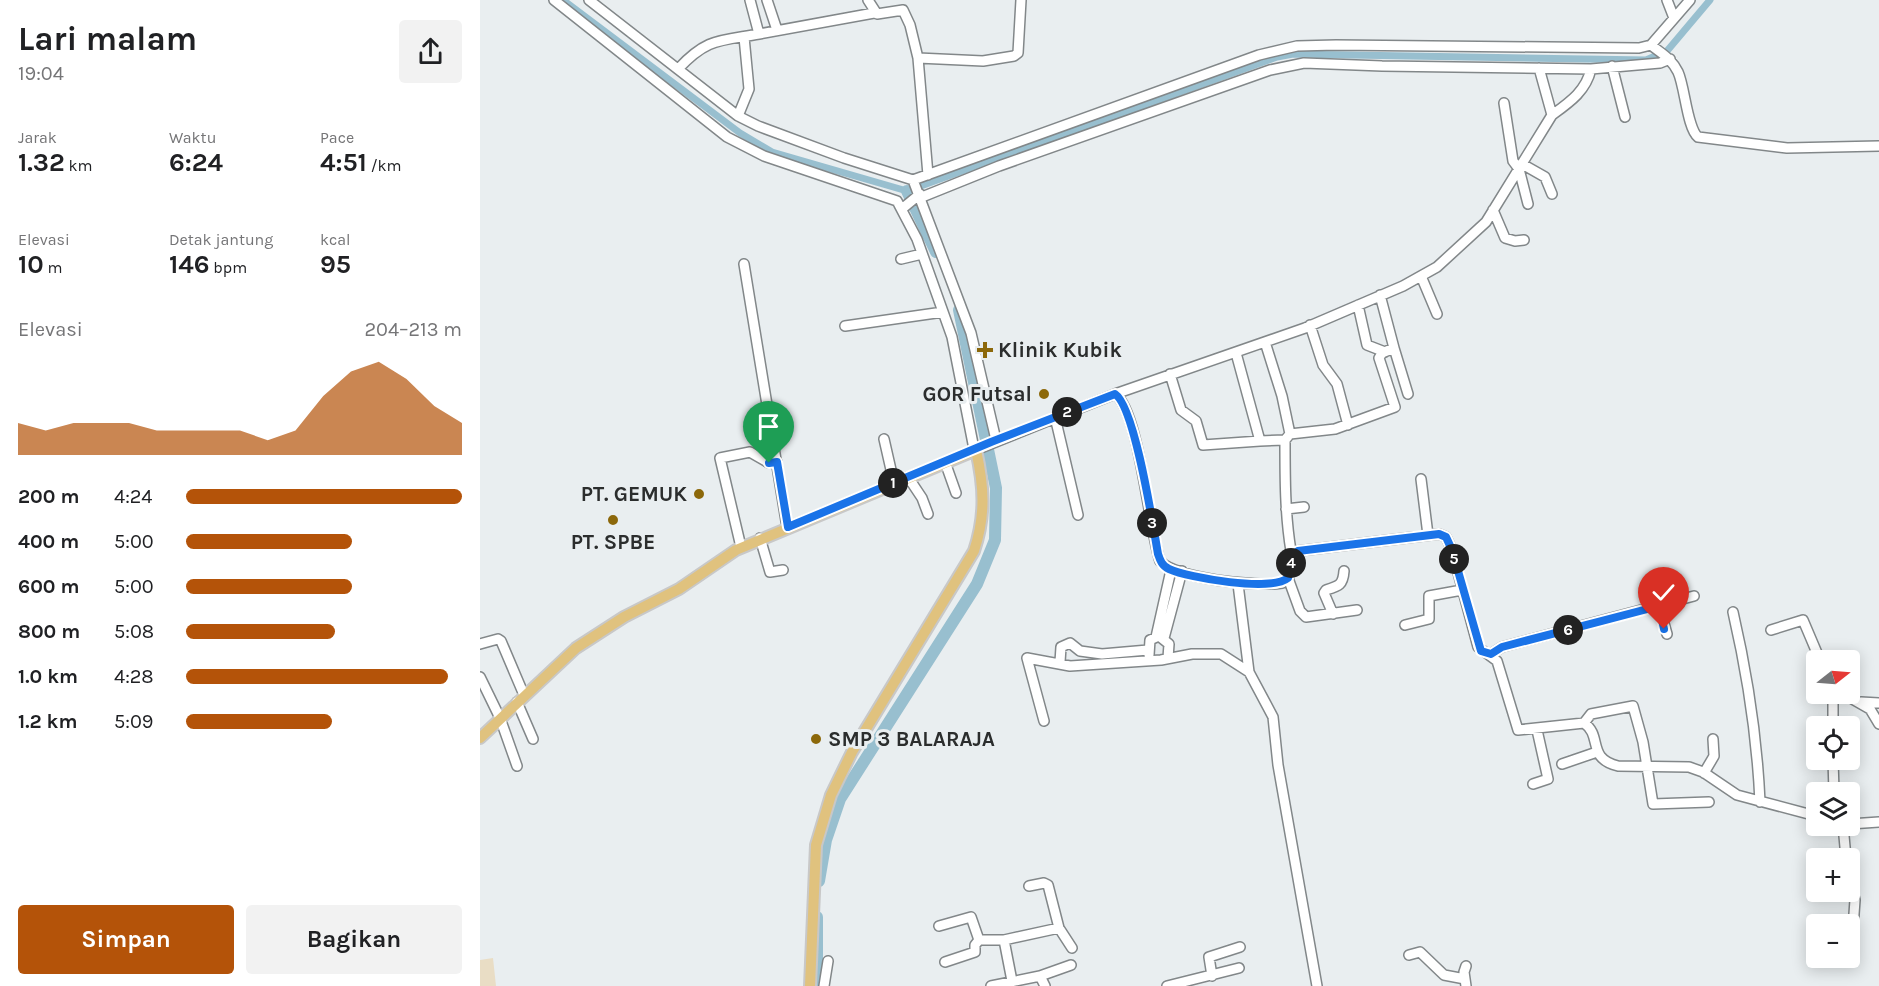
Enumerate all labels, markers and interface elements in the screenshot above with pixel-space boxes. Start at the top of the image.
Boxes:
text: Lari malam [18,20,197,58]
button: share [399,20,462,83]
text: 19:04 [18,62,64,85]
text: Jarak [18,128,57,147]
text: Waktu [169,128,216,147]
text: Pace [320,128,354,147]
text: 1.32 [18,147,65,178]
text: 6:24 [169,147,223,178]
text: 4:51 [320,147,367,178]
text: km [65,156,93,175]
text: /km [367,156,402,175]
text: Elevasi [18,230,70,249]
text: Detak jantung [169,230,273,249]
text: kcal [320,230,351,249]
text: 10 [18,249,44,280]
text: 146 [169,249,210,280]
text: 95 [320,249,351,280]
text: m [44,258,63,277]
text: bpm [210,258,247,277]
text: Elevasi [18,318,83,341]
text: 204–213 m [364,318,462,341]
place label: Klinik Kubik [998,338,1122,362]
marker: Klinik Kubik [976,341,994,359]
place label: GOR Futsal [922,382,1032,406]
marker: GOR Futsal [1037,387,1051,401]
pin: 2 [1052,397,1082,427]
pin [743,401,794,463]
text: 2 [1062,402,1072,421]
icon: arrive [752,410,785,443]
pin: 1 [878,468,908,498]
text: 1 [890,473,896,492]
place label: PT. GEMUK [581,482,687,506]
text: 200 m [18,485,79,508]
text: 4:24 [114,485,153,508]
marker: PT. GEMUK [692,487,706,501]
pin: 3 [1137,508,1167,538]
marker: PT. SPBE [606,513,620,527]
text: 3 [1147,513,1157,532]
text: 400 m [18,530,79,553]
text: 5:00 [114,530,154,553]
place label: PT. SPBE [571,530,655,554]
pin: 5 [1439,544,1469,574]
pin: 4 [1276,548,1306,578]
text: 5 [1449,549,1459,568]
text: 4 [1286,553,1296,572]
pin [1638,567,1689,629]
text: 600 m [18,575,79,598]
text: 5:00 [114,575,154,598]
icon: check [1647,576,1680,609]
pin: 6 [1553,615,1583,645]
text: 800 m [18,620,80,643]
text: 5:08 [114,620,154,643]
text: 6 [1563,620,1573,639]
north arrow [1806,650,1860,704]
map controls [1806,650,1860,968]
text: 1.0 km [18,665,78,688]
text: 4:28 [114,665,154,688]
text: 1.2 km [18,710,77,733]
text: 5:09 [114,710,153,733]
button: locate [1806,716,1860,770]
place label: SMP 3 BALARAJA [828,727,995,751]
marker: SMP 3 BALARAJA [809,732,823,746]
button: layers [1806,782,1860,836]
button: + [1806,848,1860,902]
button: Simpan [18,905,234,974]
button: Bagikan [246,905,462,974]
button: − [1806,914,1860,968]

